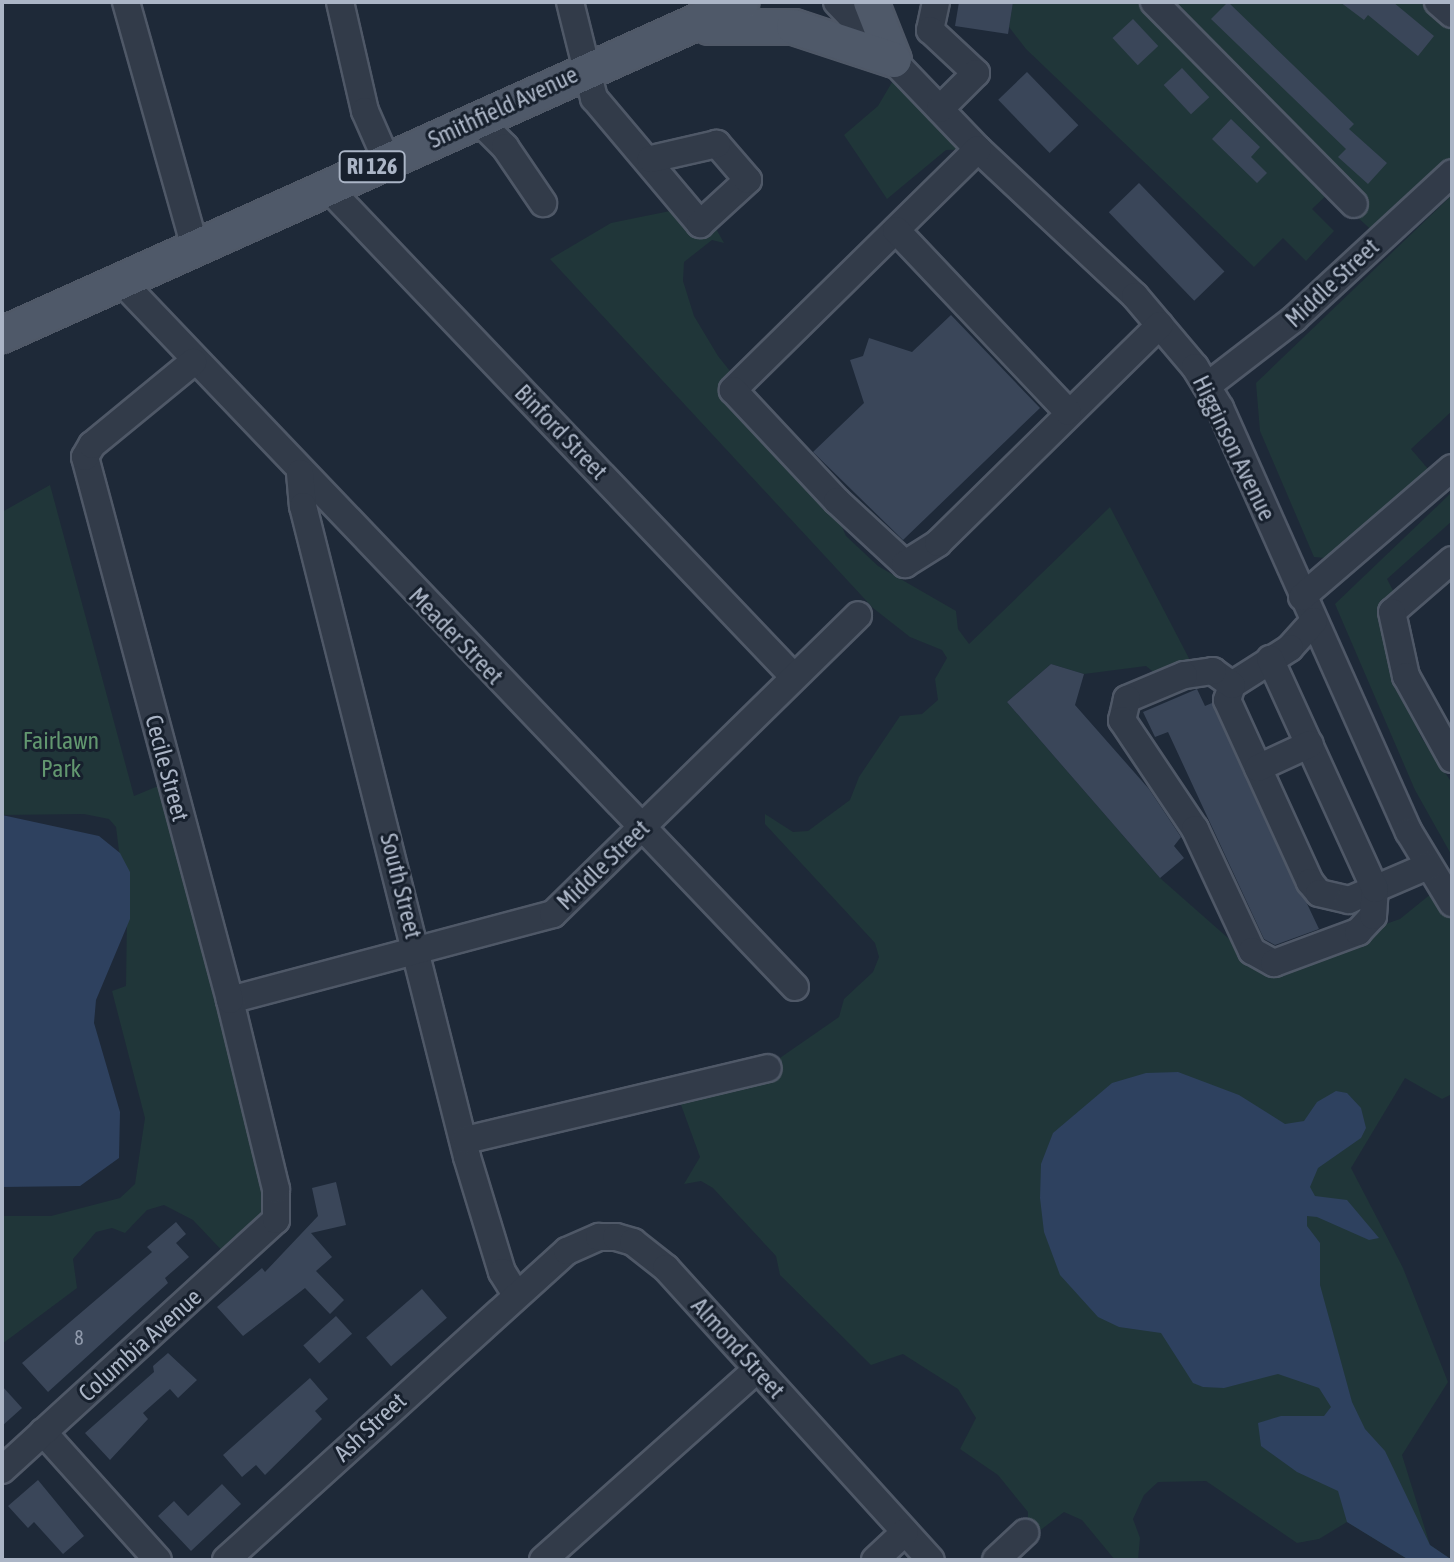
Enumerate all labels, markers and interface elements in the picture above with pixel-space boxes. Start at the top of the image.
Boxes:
street label: Smithfield Avenue [424,60,582,154]
road number: RI 126 [338,149,406,185]
street label: Middle Street [1279,232,1385,334]
street label: Higginson Avenue [1186,371,1282,525]
street label: Binford Street [509,379,613,485]
street label: Meader Street [403,582,509,690]
street label: Cecile Street [139,712,195,824]
park label: Fairlawn Park [23,727,99,783]
street label: Middle Street [551,814,655,916]
street label: South Street [374,830,428,942]
street label: Columbia Avenue [73,1282,207,1408]
street label: Almond Street [685,1292,791,1404]
house number: 8 [74,1325,84,1349]
street label: Ash Street [328,1387,412,1467]

